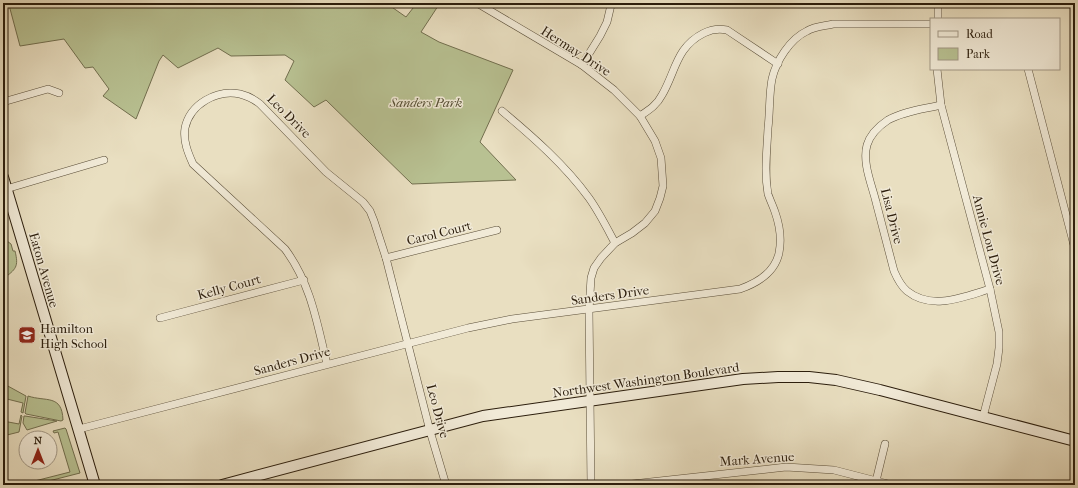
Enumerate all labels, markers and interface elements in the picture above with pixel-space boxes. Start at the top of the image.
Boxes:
legend [930,18,1060,70]
street label: Hermay Drive [538,23,614,79]
text: Road [966,27,993,41]
text: Park [966,47,991,61]
street label: Leo Drive [264,91,314,141]
park label: Sanders Park [389,95,463,110]
street label: Lisa Drive [878,187,906,246]
street label: Annie Lou Drive [969,192,1008,287]
street label: Carol Court [405,218,473,248]
street label: Eaton Avenue [26,231,62,310]
street label: Kelly Court [196,271,263,303]
street label: Sanders Drive [570,282,651,308]
place label: Hamilton High School [40,321,108,351]
school or university icon: Hamilton High School [17,325,37,345]
street label: Sanders Drive [252,343,332,378]
street label: Northwest Washington Boulevard [552,359,741,401]
street label: Leo Drive [424,382,453,440]
north arrow [18,430,58,470]
text: N [34,434,43,447]
street label: Mark Avenue [719,449,795,469]

